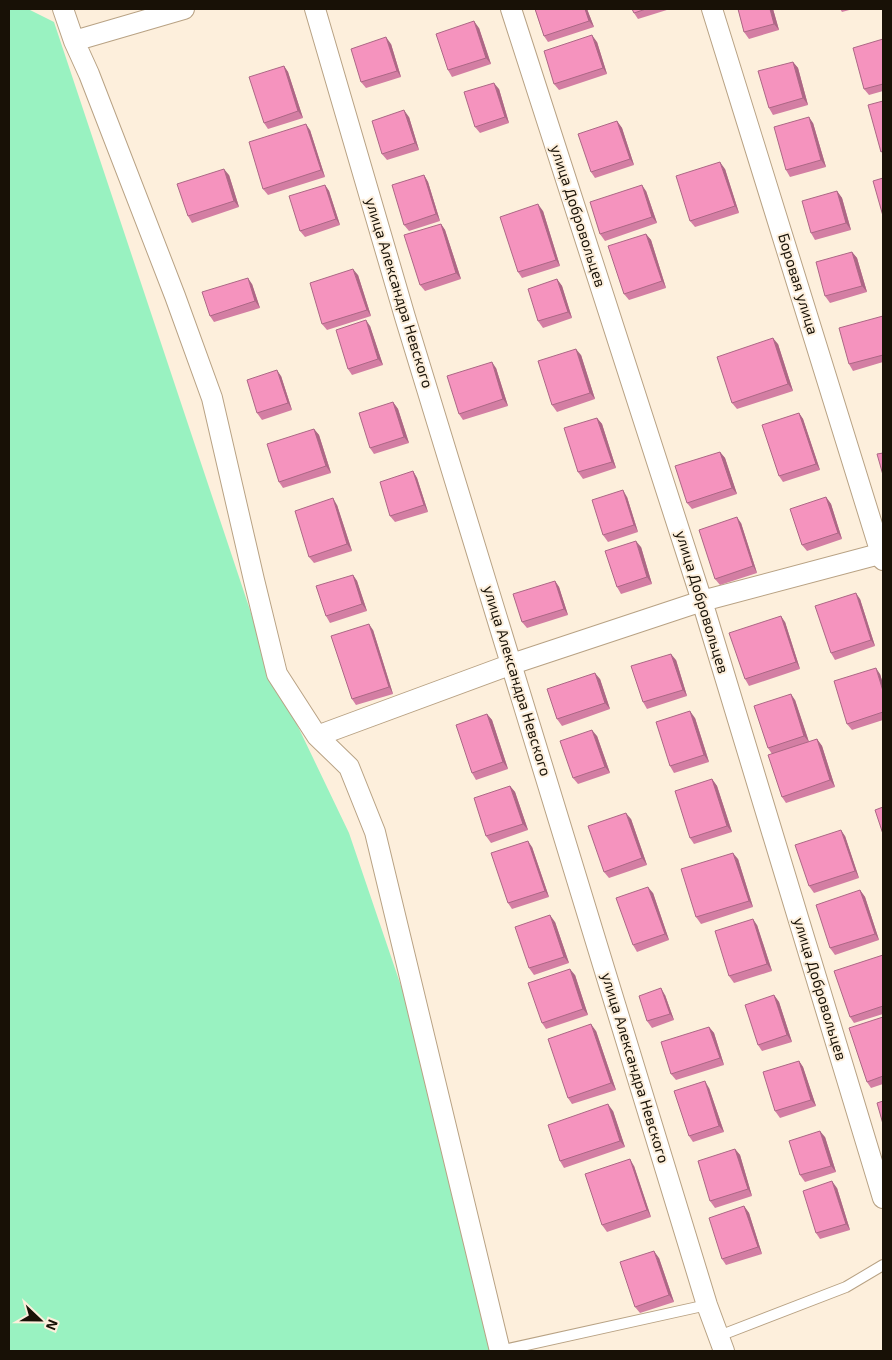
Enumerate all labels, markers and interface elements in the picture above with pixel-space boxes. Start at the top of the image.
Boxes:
street label: улица Добровольцев [547,142,610,289]
street label: улица Александра Невского [361,195,438,390]
street label: Боровая улица [774,231,823,337]
street label: улица Добровольцев [672,528,733,676]
street label: улица Александра Невского [479,583,556,778]
street label: улица Добровольцев [790,915,851,1063]
street label: улица Александра Невского [597,970,674,1165]
north arrow [15,1295,65,1345]
text: N [43,1317,62,1333]

